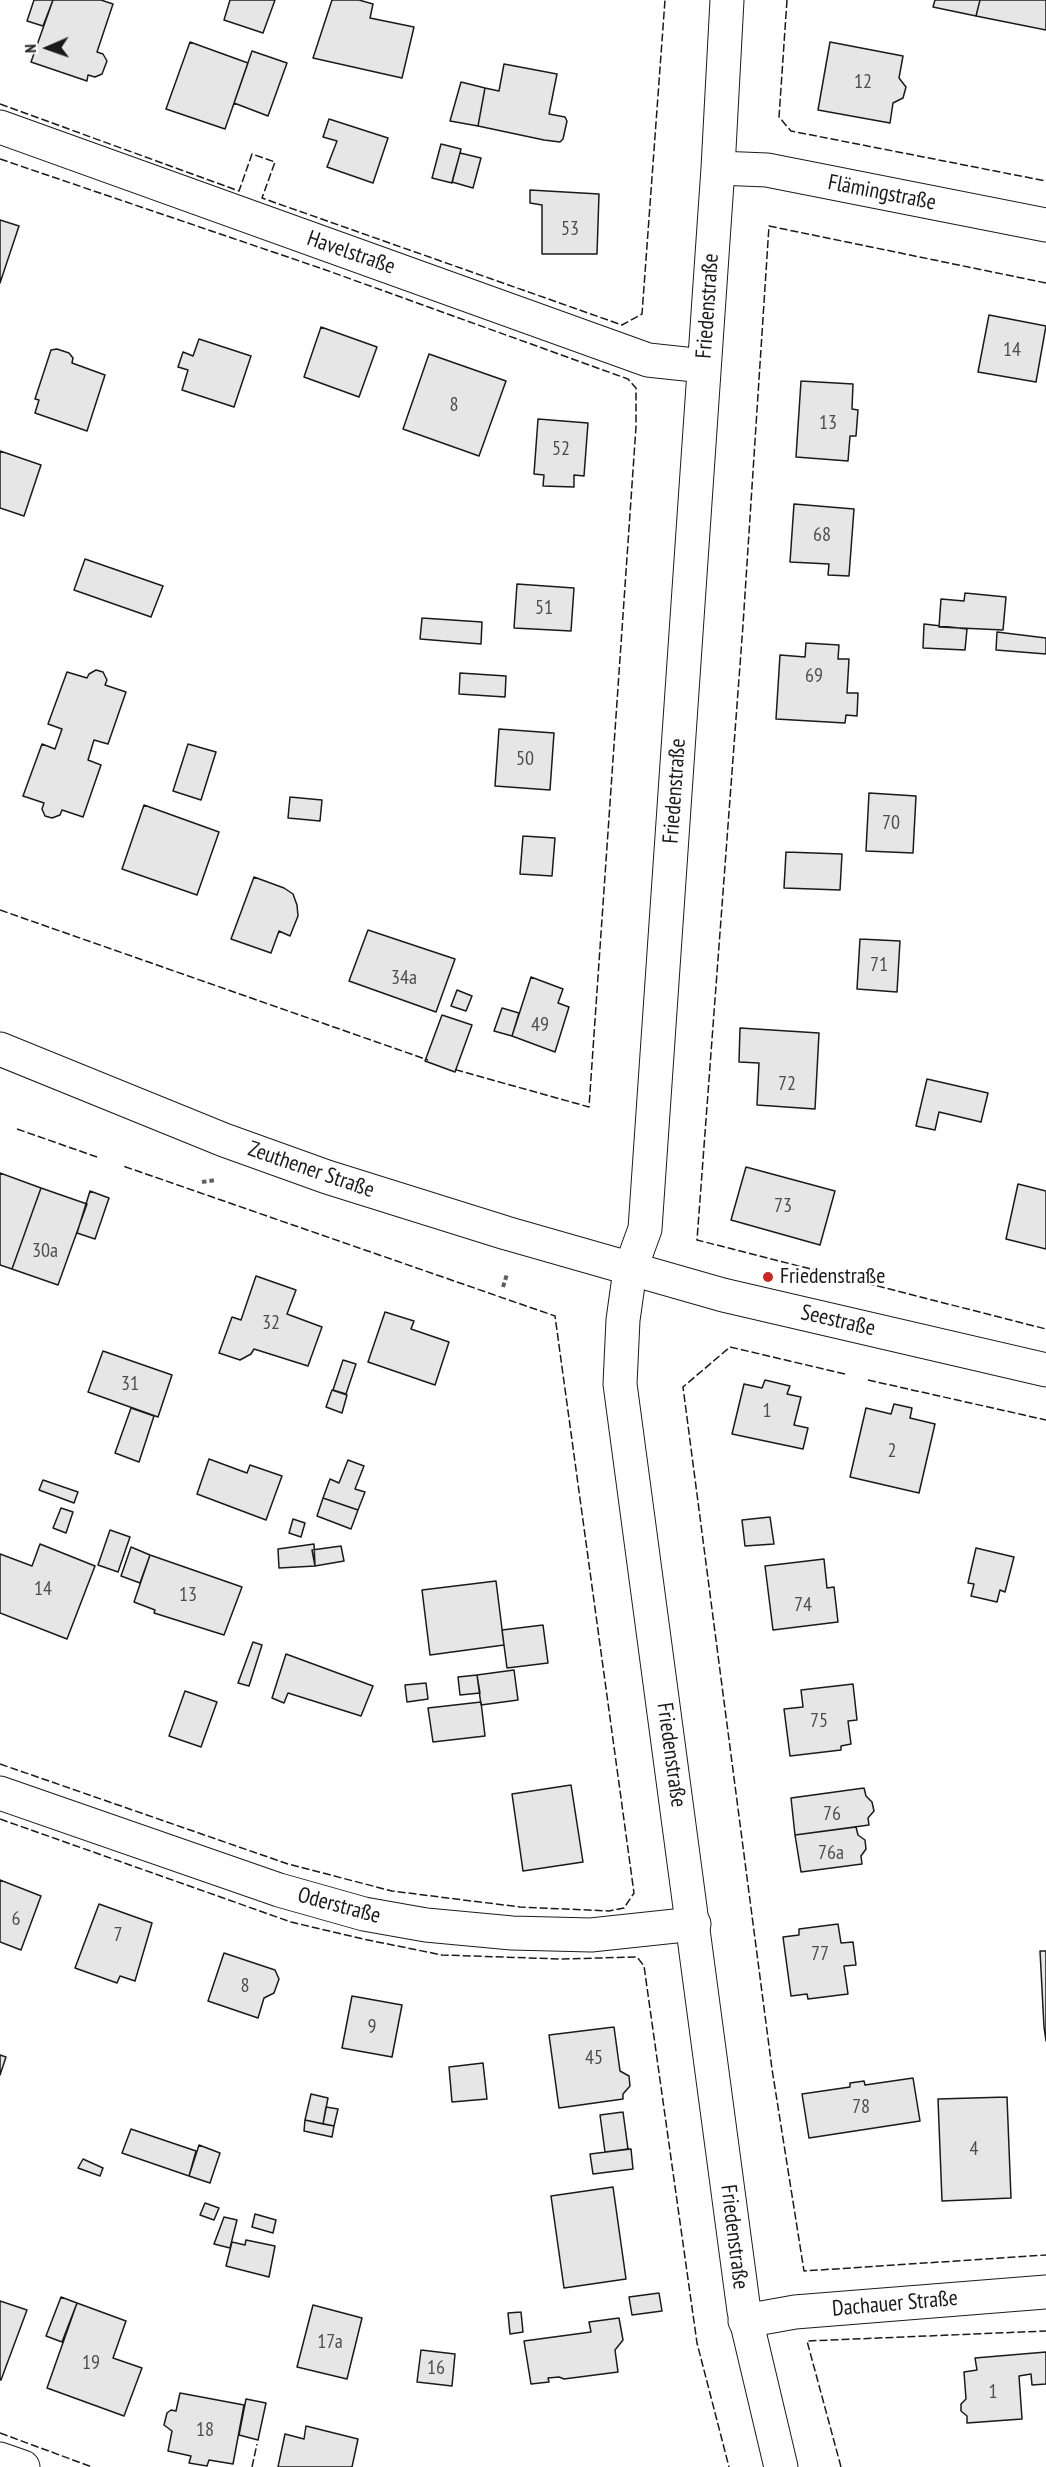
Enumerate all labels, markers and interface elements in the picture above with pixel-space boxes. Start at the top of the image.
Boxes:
north arrow [18,18,78,78]
text: N [20,44,40,53]
house number: 12 [854,70,872,94]
street label: Flämingstraße [826,170,938,216]
house number: 53 [561,217,579,241]
street label: Havelstraße [303,226,399,280]
street label: Friedenstraße [691,253,725,359]
house number: 14 [1003,338,1021,362]
house number: 8 [450,393,458,417]
house number: 13 [819,411,837,435]
house number: 52 [552,437,570,461]
house number: 68 [813,523,831,547]
house number: 51 [535,596,553,620]
house number: 69 [805,664,823,688]
street label: Friedenstraße [658,738,692,844]
house number: 50 [516,747,534,771]
house number: 70 [882,811,900,835]
house number: 71 [870,953,888,977]
house number: 34a [391,966,417,990]
house number: 49 [531,1013,549,1037]
house number: 72 [778,1072,796,1096]
street label: Zeuthener Straße [244,1136,378,1204]
house number: 73 [774,1194,792,1218]
house number: 30a [32,1239,58,1263]
place label: Friedenstraße [780,1264,885,1290]
marker: Friedenstraße [761,1270,775,1284]
street label: Seestraße [798,1300,878,1342]
house number: 32 [262,1311,280,1335]
house number: 31 [121,1372,139,1396]
house number: 1 [763,1399,771,1423]
house number: 2 [888,1439,896,1463]
house number: 14 [34,1577,52,1601]
house number: 13 [179,1583,197,1607]
house number: 74 [794,1593,812,1617]
street label: Friedenstraße [651,1701,691,1809]
house number: 75 [810,1709,828,1733]
house number: 76 [823,1802,841,1826]
house number: 76a [818,1841,844,1865]
street label: Oderstraße [295,1882,383,1930]
house number: 6 [12,1907,20,1931]
house number: 7 [114,1923,122,1947]
house number: 77 [811,1942,829,1966]
house number: 8 [241,1974,249,1998]
house number: 9 [368,2015,376,2039]
house number: 45 [585,2046,603,2070]
house number: 78 [852,2095,870,2119]
house number: 4 [970,2137,978,2161]
street label: Friedenstraße [714,2183,754,2291]
street label: Dachauer Straße [831,2285,959,2323]
house number: 17a [317,2330,343,2354]
house number: 19 [82,2351,100,2375]
house number: 16 [427,2356,445,2380]
house number: 1 [989,2380,997,2404]
house number: 18 [196,2418,214,2442]

